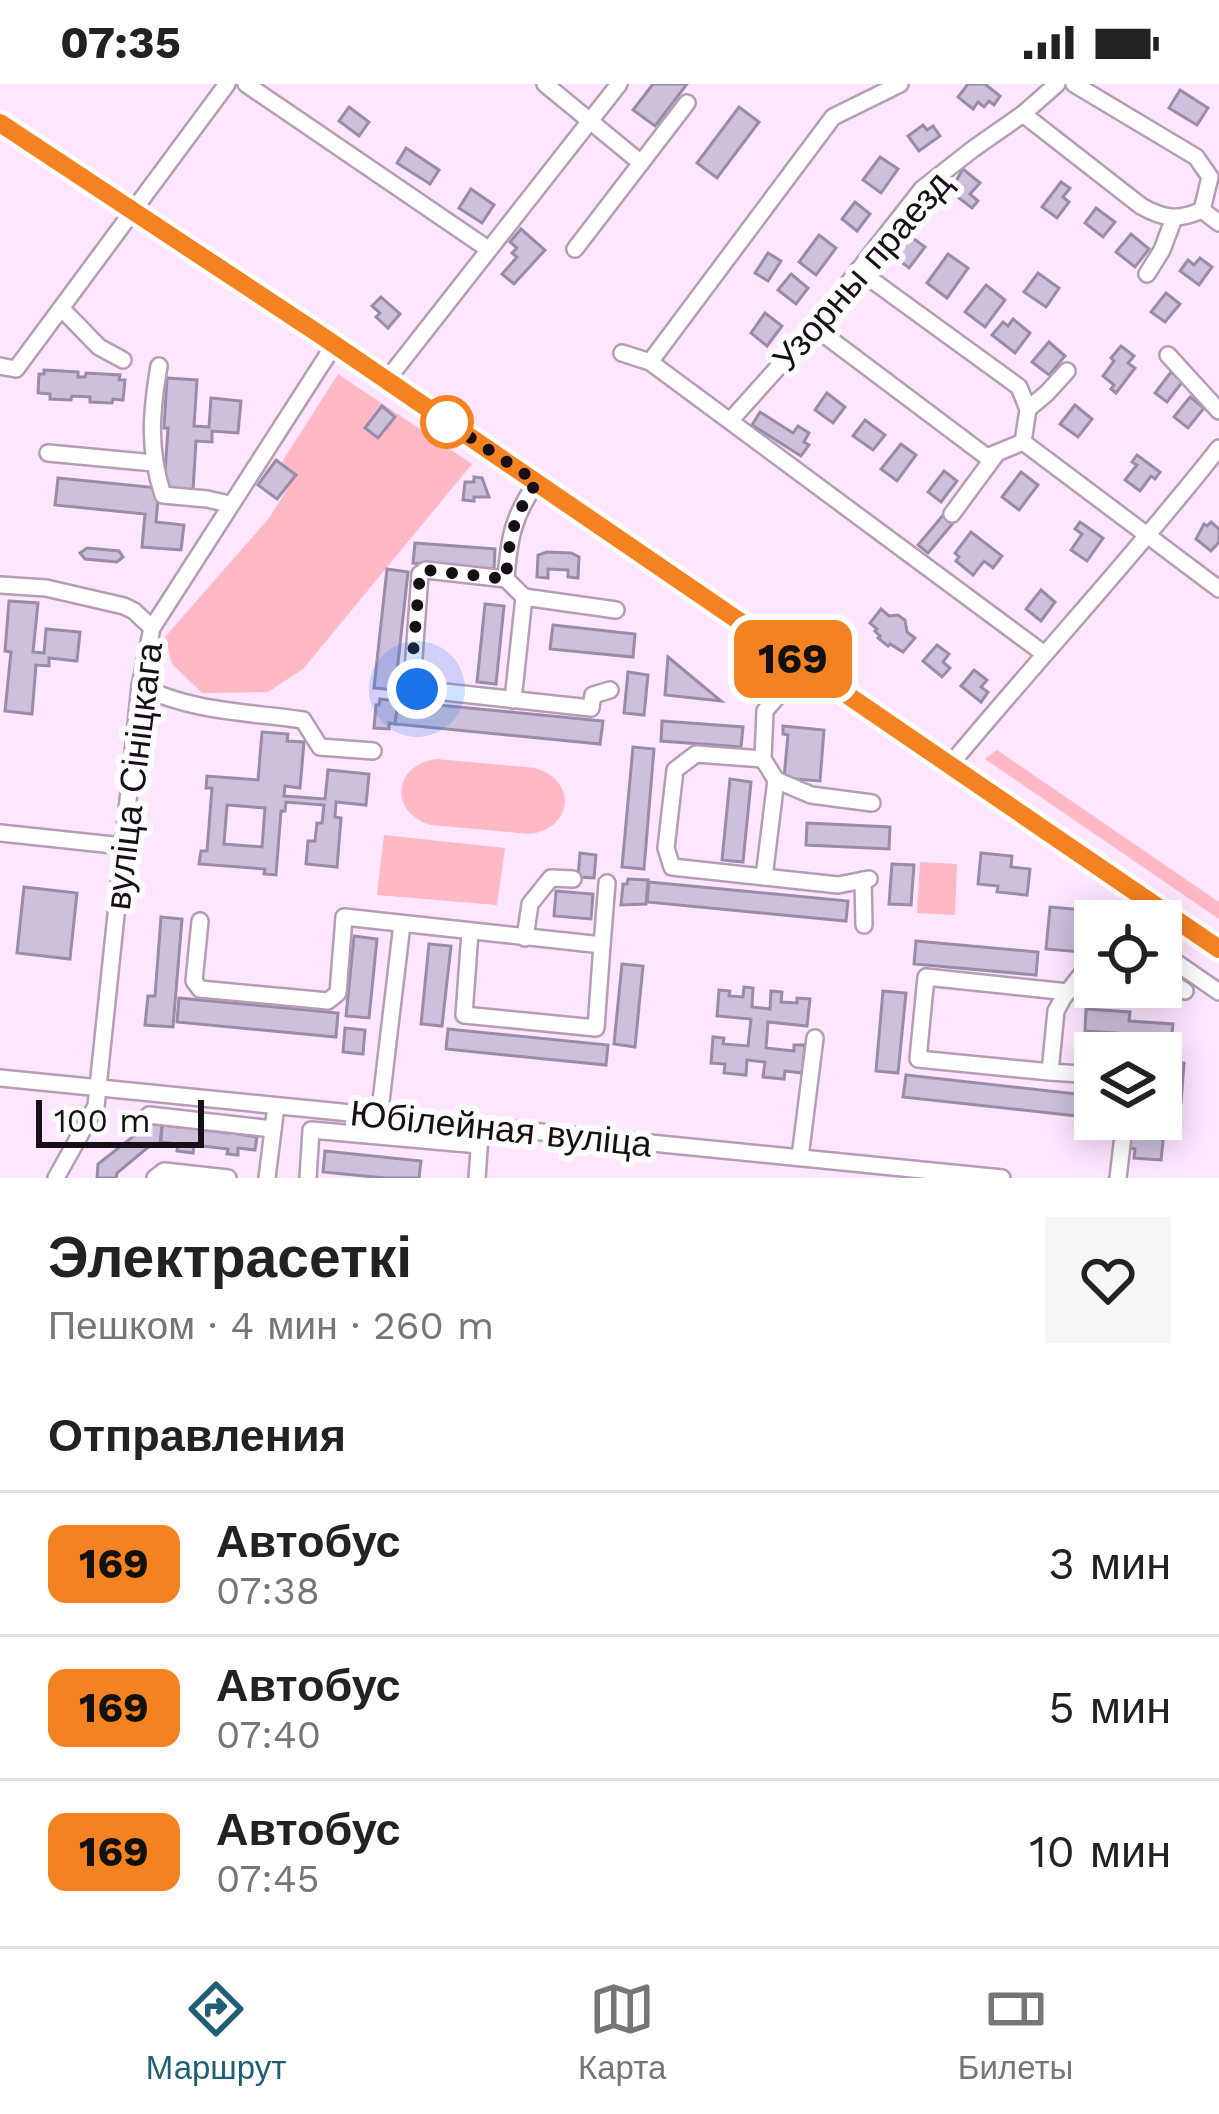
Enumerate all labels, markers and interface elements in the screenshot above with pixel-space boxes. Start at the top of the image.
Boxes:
text: 07:35 [60,16,181,69]
street label: Узорны праезд [764,163,960,379]
unlabelled marker [422,397,472,447]
line badge: 169 [724,620,862,698]
text: 169 [758,634,828,683]
street label: вуліца Сініцкага [97,639,171,912]
your location [387,659,447,719]
map controls [1074,900,1182,1140]
button: locate [1074,900,1182,1008]
button: layers [1074,1032,1182,1140]
street label: Юбілейная вуліца [348,1092,655,1166]
scale bar [36,1094,204,1147]
text: 100 m [54,1101,151,1140]
button: heart [1045,1217,1171,1343]
text: Электрасеткі [48,1224,412,1291]
text: Пешком · 4 мин · 260 m [48,1303,494,1348]
text: Отправления [48,1409,346,1462]
text: Автобус [216,1515,401,1568]
text: 3 мин [1048,1537,1171,1590]
text: 169 [79,1539,149,1588]
text: 07:38 [216,1568,320,1613]
text: Автобус [216,1659,401,1712]
text: 5 мин [1049,1681,1171,1734]
text: 169 [79,1683,149,1732]
text: 07:40 [216,1712,321,1757]
text: Автобус [216,1803,401,1856]
text: 10 мин [1029,1825,1171,1878]
text: 169 [79,1827,149,1876]
text: 07:45 [216,1856,319,1901]
tab: Маршрут [146,1976,286,2087]
tab: Карта [578,1976,666,2087]
tab: Билеты [958,1976,1073,2087]

